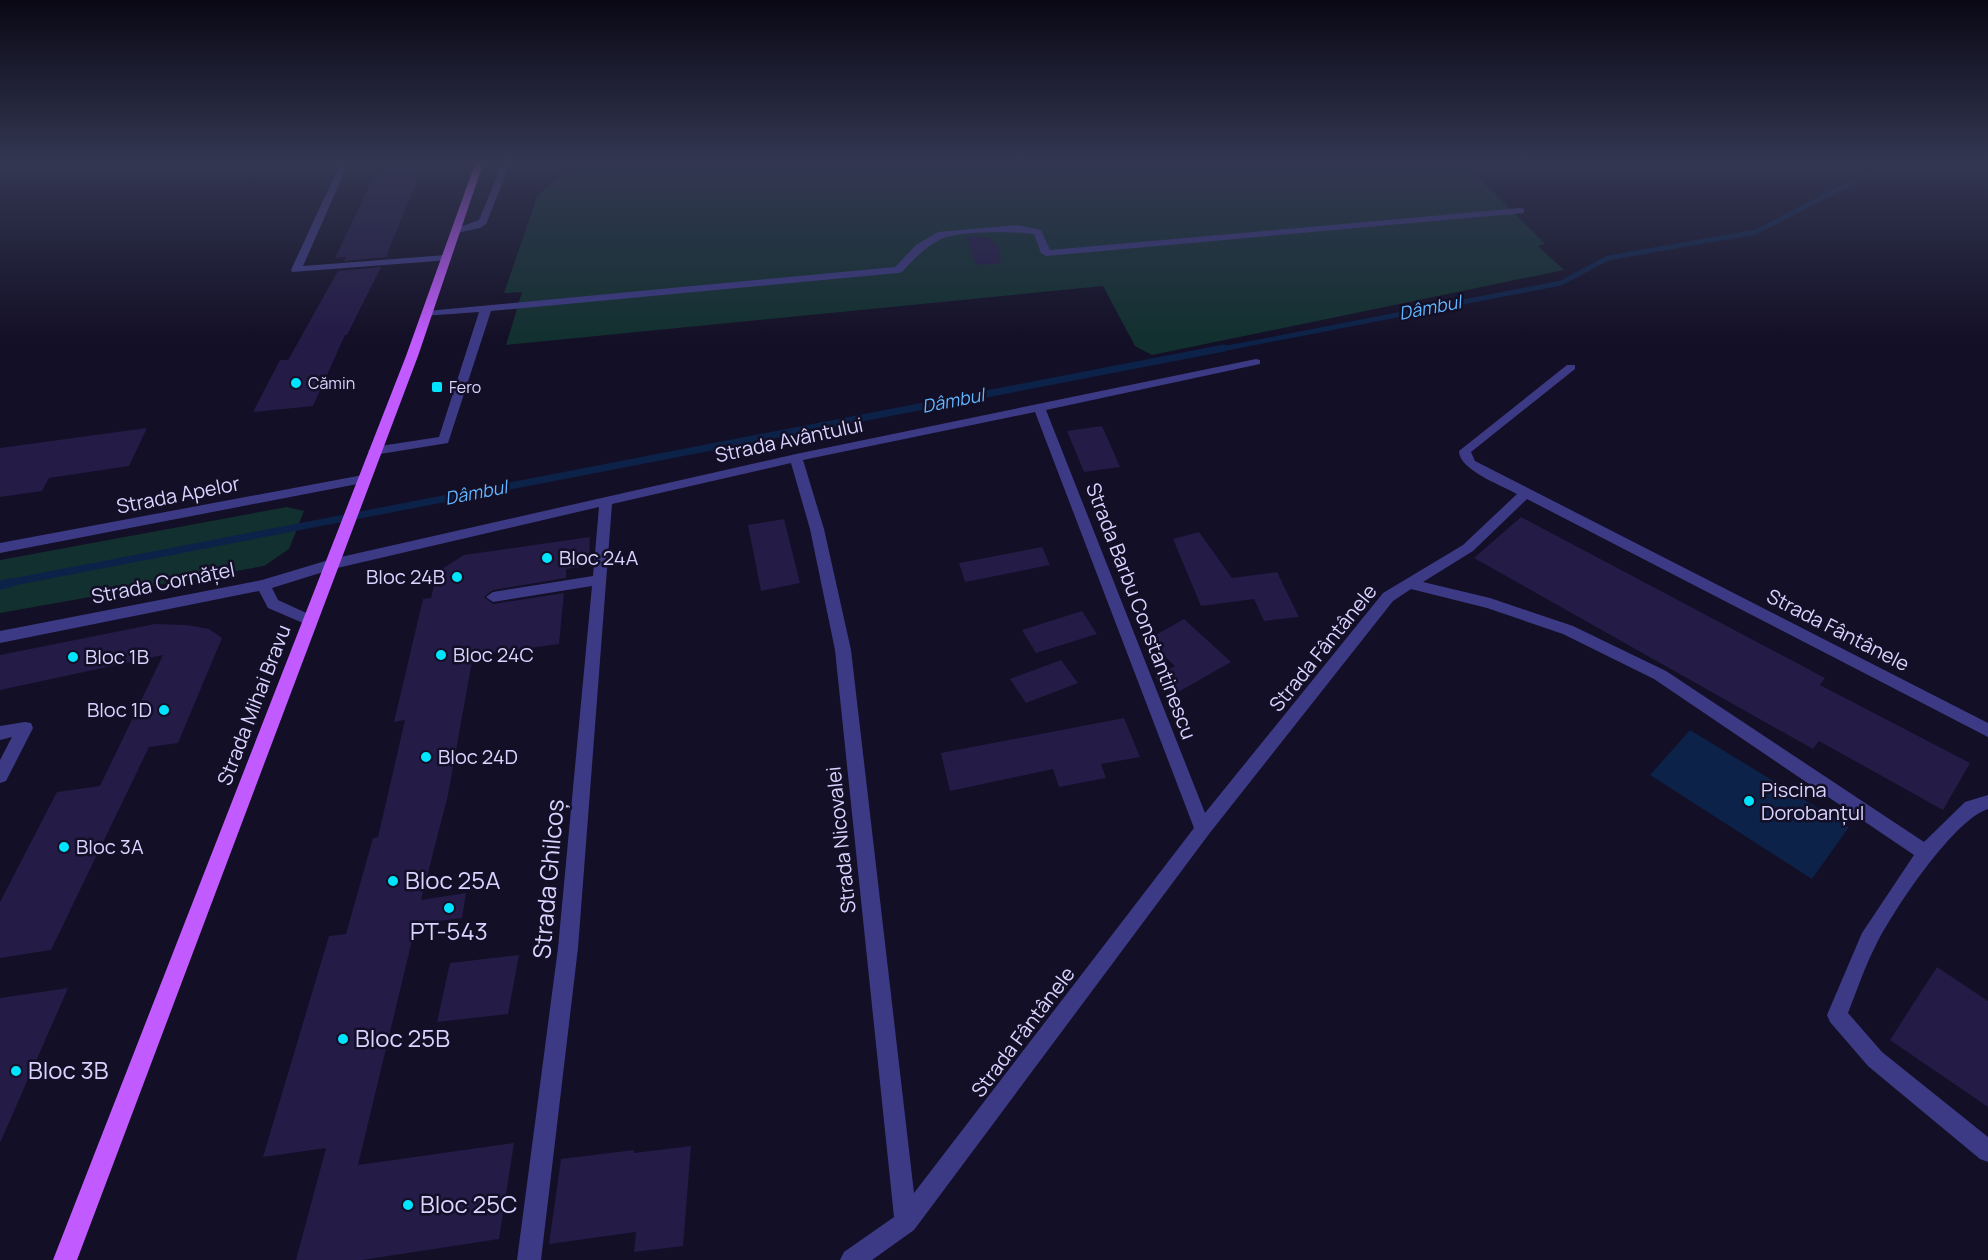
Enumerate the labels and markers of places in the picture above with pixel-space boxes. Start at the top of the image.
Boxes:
place label: Cămin [308,372,355,394]
marker: Cămin [289,376,303,390]
place label: Fero [449,376,481,398]
marker: Fero [430,380,444,394]
place label: Bloc 24A [559,544,639,571]
marker: Bloc 24A [540,551,554,565]
place label: Bloc 24B [366,563,445,590]
marker: Bloc 24B [450,570,464,584]
place label: Bloc 24C [453,641,534,668]
place label: Bloc 1B [85,643,149,670]
marker: Bloc 24C [434,648,448,662]
marker: Bloc 1B [66,650,80,664]
place label: Bloc 1D [87,696,152,723]
marker: Bloc 1D [157,703,171,717]
place label: Bloc 24D [438,743,518,770]
marker: Bloc 24D [419,750,433,764]
place label: Piscina Dorobanțul [1761,776,1865,826]
marker: Piscina Dorobanțul [1742,794,1756,808]
place label: Bloc 3A [76,833,144,860]
marker: Bloc 3A [57,840,71,854]
place label: Bloc 25A [405,863,500,896]
marker: Bloc 25A [386,874,400,888]
marker: PT-543 [442,901,456,915]
place label: PT-543 [410,914,488,947]
place label: Bloc 25B [355,1021,450,1054]
marker: Bloc 25B [336,1032,350,1046]
place label: Bloc 3B [28,1053,109,1086]
marker: Bloc 3B [9,1064,23,1078]
place label: Bloc 25C [420,1187,517,1220]
marker: Bloc 25C [401,1198,415,1212]

